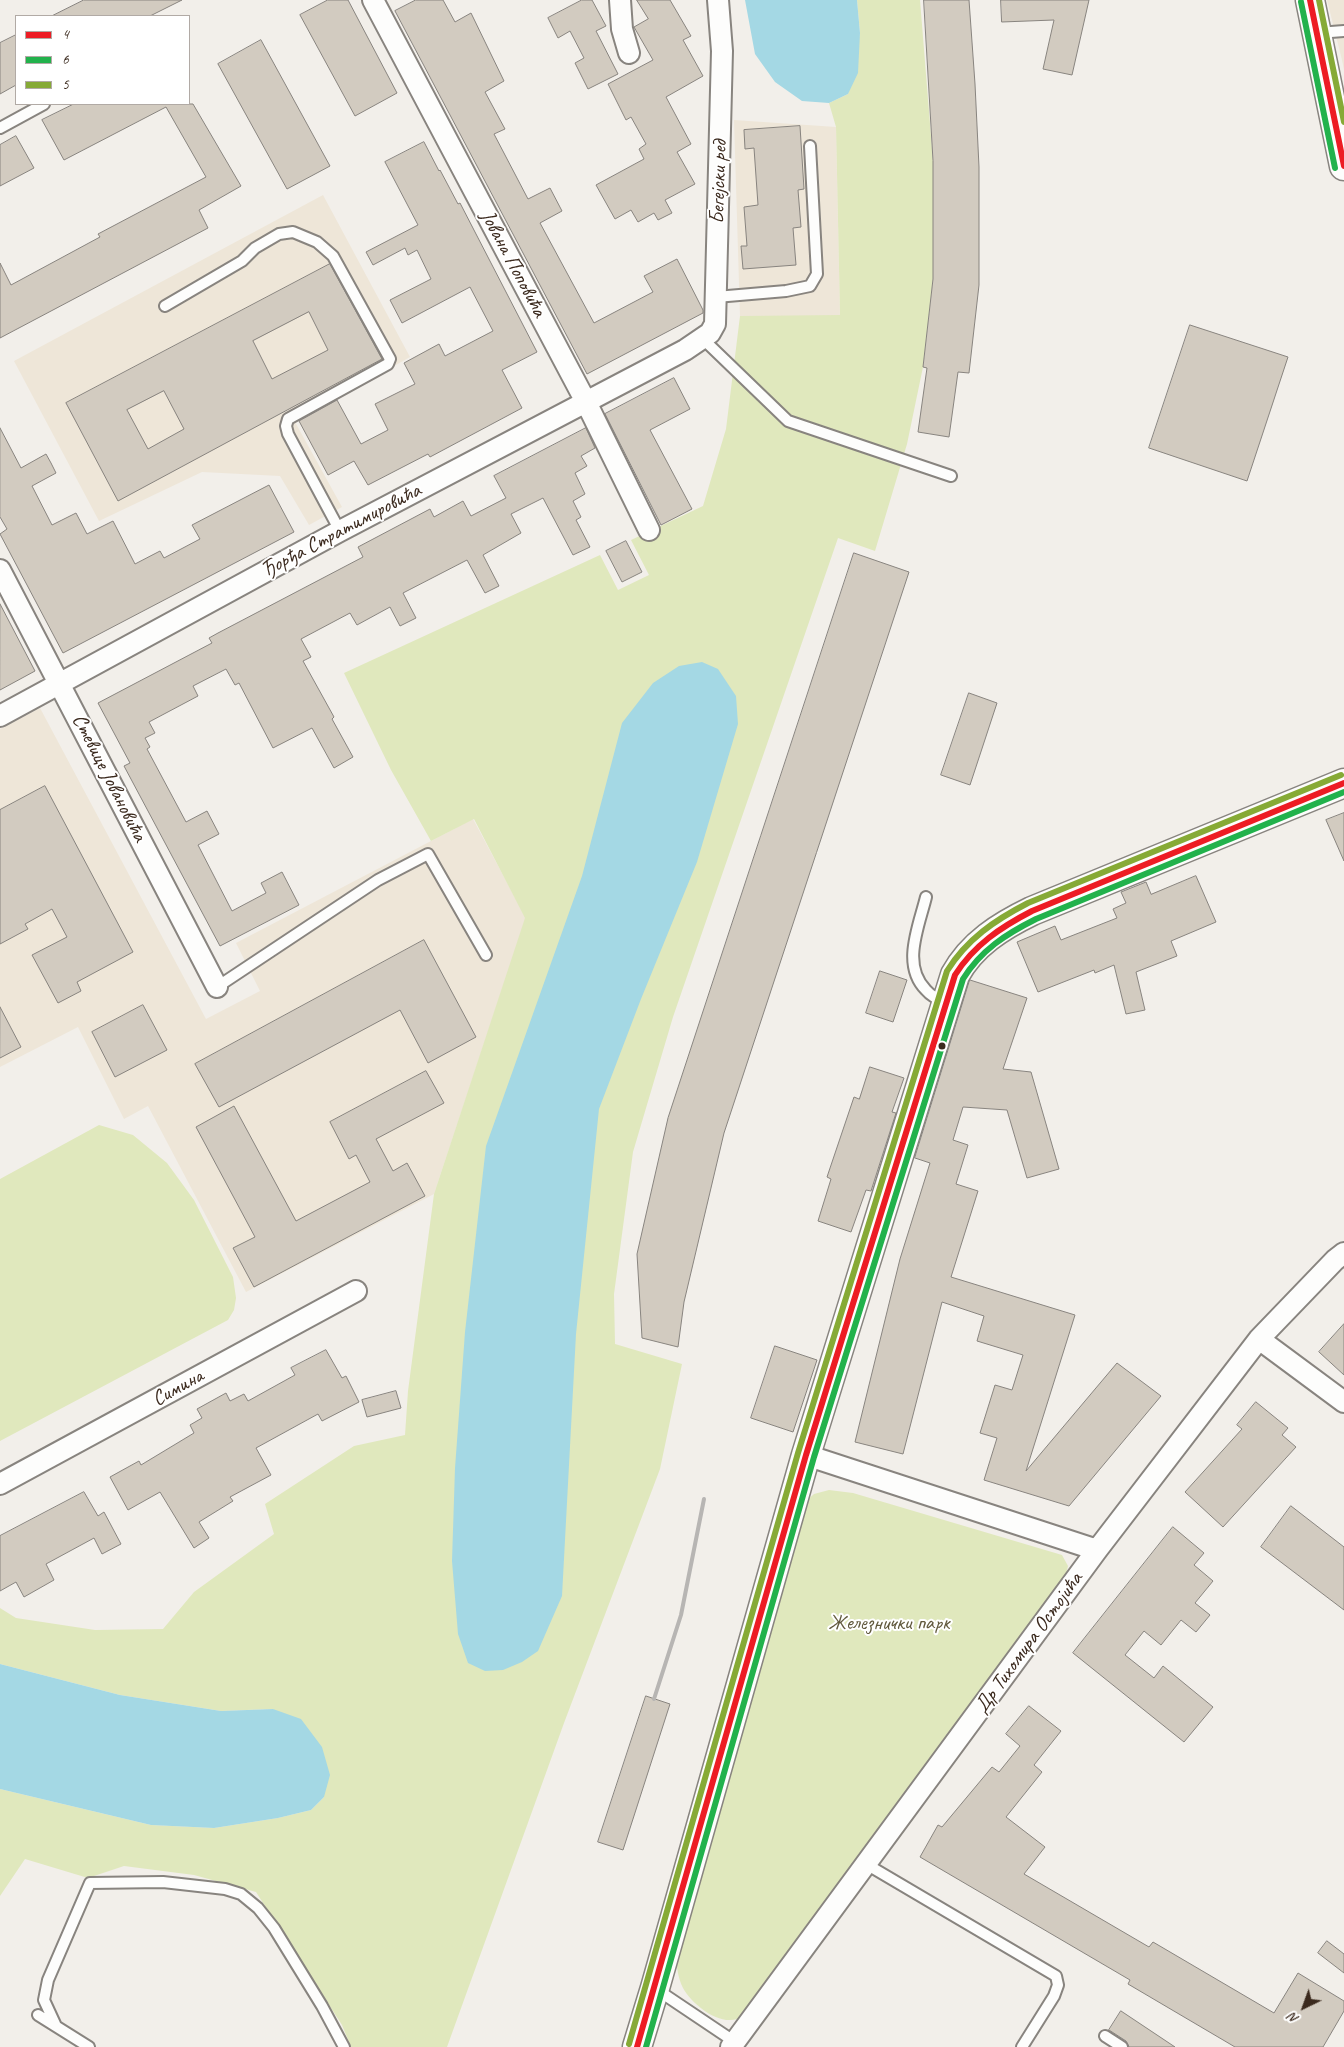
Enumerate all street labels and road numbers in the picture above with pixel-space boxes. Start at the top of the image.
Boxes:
street label: Бегејски ред [705,140,733,224]
street label: Јована Поповића [474,206,552,322]
street label: Ђорђа Стратимировића [257,478,425,584]
street label: Стевице Јовановића [66,710,152,846]
street label: Симина [148,1364,208,1412]
street label: Др Тихомира Остојића [969,1568,1089,1718]

